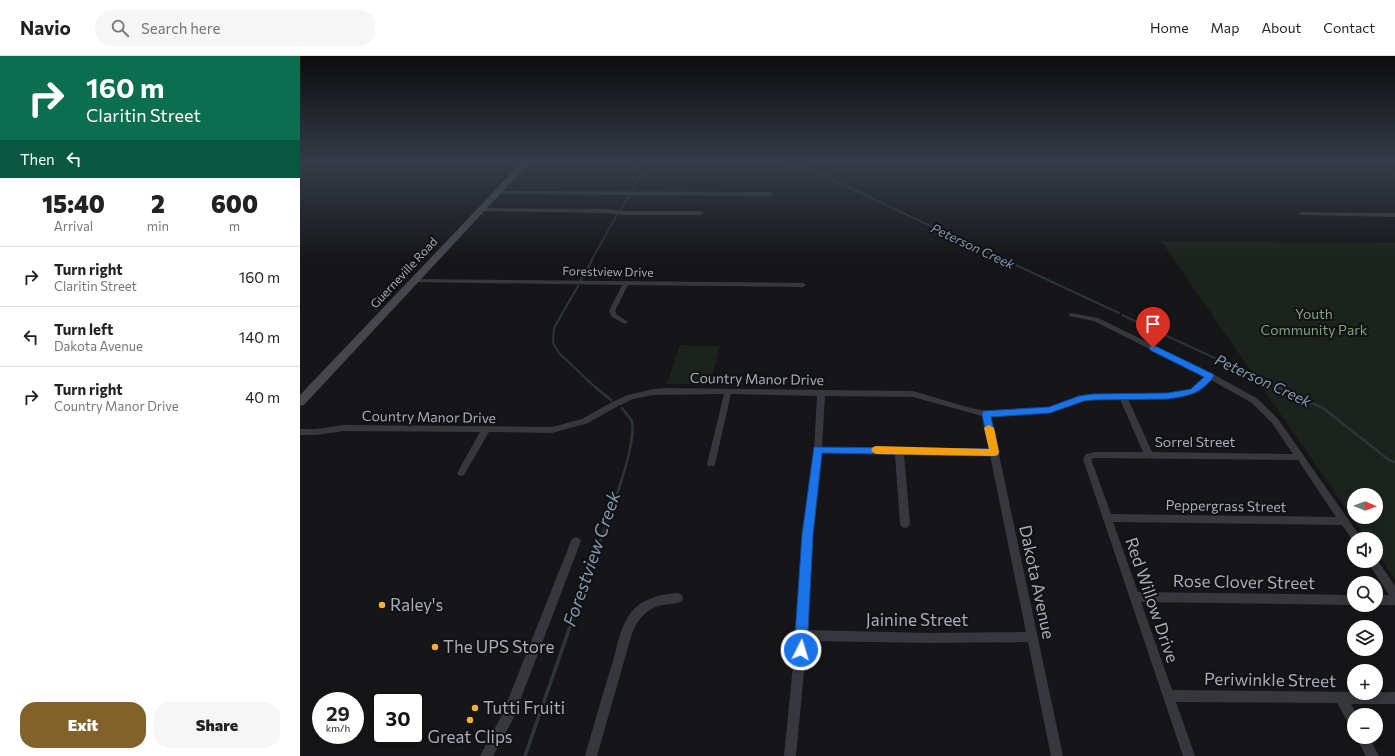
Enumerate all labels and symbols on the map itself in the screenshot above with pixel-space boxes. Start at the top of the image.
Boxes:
water label: Peterson Creek [929,220,1018,273]
street label: Guerneville Road [367,234,440,311]
street label: Forestview Drive [562,263,654,279]
park label: Youth Community Park [1261,305,1368,338]
pin [1136,307,1170,348]
water label: Peterson Creek [1213,350,1315,411]
street label: Country Manor Drive [690,369,824,388]
street label: Country Manor Drive [362,407,496,426]
street label: Sorrel Street [1155,433,1236,450]
water label: Forestview Creek [558,487,625,629]
north arrow [1347,488,1383,524]
street label: Peppergrass Street [1165,496,1287,515]
street label: Dakota Avenue [1015,523,1060,641]
street label: Red Willow Drive [1121,534,1184,665]
street label: Rose Clover Street [1173,570,1315,593]
place label: Raley's [390,594,443,615]
marker: Raley's [377,600,387,610]
street label: Jainine Street [866,609,968,630]
position arrow [780,629,822,671]
place label: The UPS Store [443,636,554,657]
marker: The UPS Store [430,642,440,652]
street label: Periwinkle Street [1204,668,1336,691]
speed limit sign: 30 [372,692,424,744]
place label: Tutti Fruiti [483,697,565,718]
marker: Tutti Fruiti [470,703,480,713]
marker: Great Clips [465,715,475,725]
place label: Great Clips [428,726,513,747]

